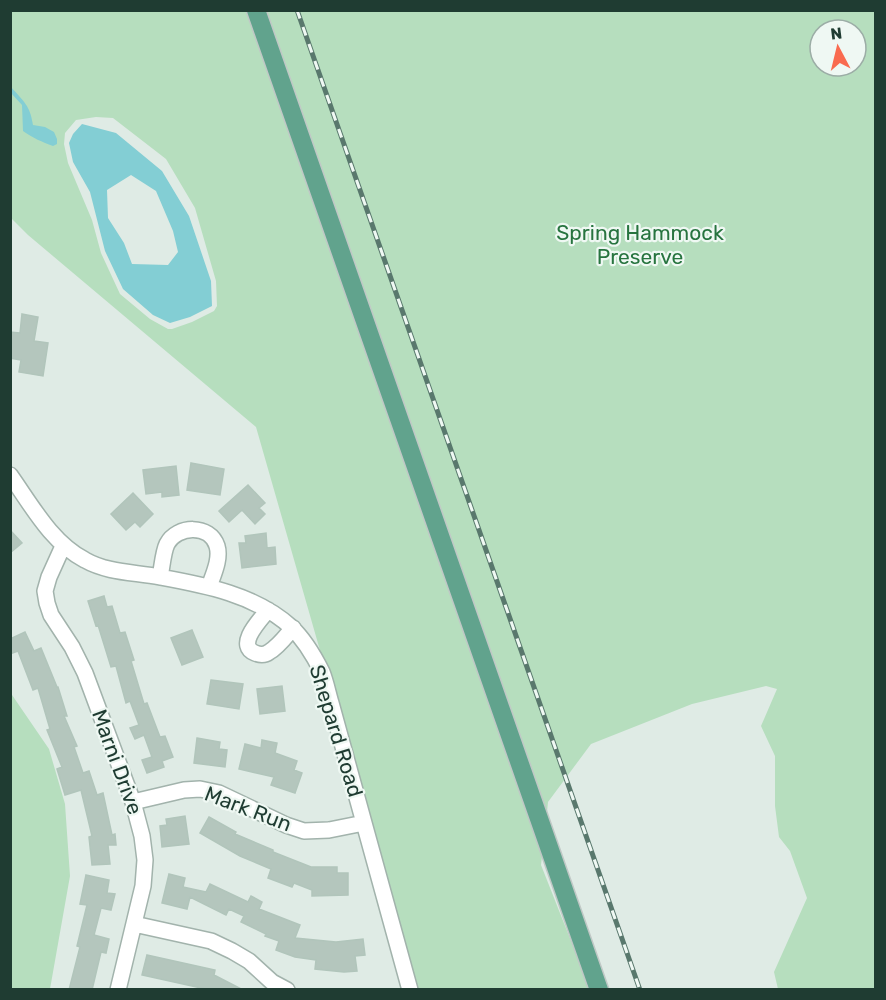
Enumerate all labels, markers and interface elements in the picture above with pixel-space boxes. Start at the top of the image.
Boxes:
north arrow [808,18,868,78]
text: N [829,23,843,44]
park label: Spring Hammock Preserve [556,220,724,269]
street label: Shepard Road [305,662,368,800]
street label: Marni Drive [87,706,148,818]
street label: Mark Run [201,781,295,837]

